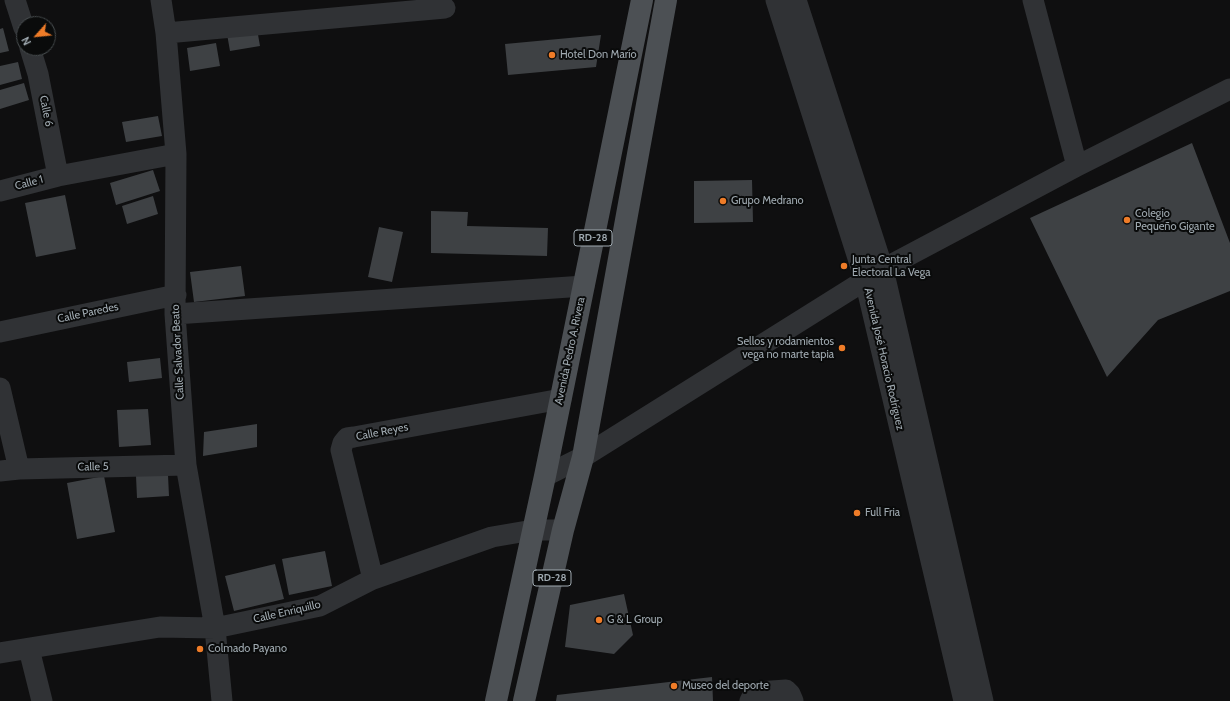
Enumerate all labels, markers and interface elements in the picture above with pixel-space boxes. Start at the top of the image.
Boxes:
north arrow [16,16,56,56]
text: N [18,34,34,48]
place label: Hotel Don Marío [560,48,637,62]
marker: Hotel Don Marío [547,50,557,60]
street label: Calle 6 [37,94,55,128]
street label: Calle 1 [13,173,45,193]
place label: Grupo Medrano [731,194,804,208]
marker: Grupo Medrano [718,196,728,206]
place label: Colegio Pequeño Gigante [1135,207,1215,233]
marker: Colegio Pequeño Gigante [1122,215,1132,225]
road number: RD-28 [574,230,612,246]
place label: Junta Central Electoral La Vega [852,253,930,279]
marker: Junta Central Electoral La Vega [839,261,849,271]
street label: Avenida José Horacio Rodríguez [861,287,907,431]
street label: Avenida Pedro A. Rivera [552,296,588,406]
street label: Calle Paredes [56,300,120,326]
street label: Calle Salvador Beato [169,304,187,400]
place label: Sellos y rodamientos vega no marte tapia [737,335,834,361]
marker: Sellos y rodamientos vega no marte tapia [837,343,847,353]
street label: Calle Reyes [355,420,409,444]
street label: Calle 5 [77,460,109,474]
place label: Full Fria [865,506,900,520]
marker: Full Fria [852,508,862,518]
road number: RD-28 [533,570,571,586]
street label: Calle Enriquillo [252,598,322,626]
place label: G & L Group [607,613,663,627]
marker: G & L Group [594,615,604,625]
place label: Colmado Payano [208,642,287,656]
marker: Colmado Payano [195,644,205,654]
place label: Museo del deporte [682,679,769,693]
marker: Museo del deporte [669,681,679,691]

